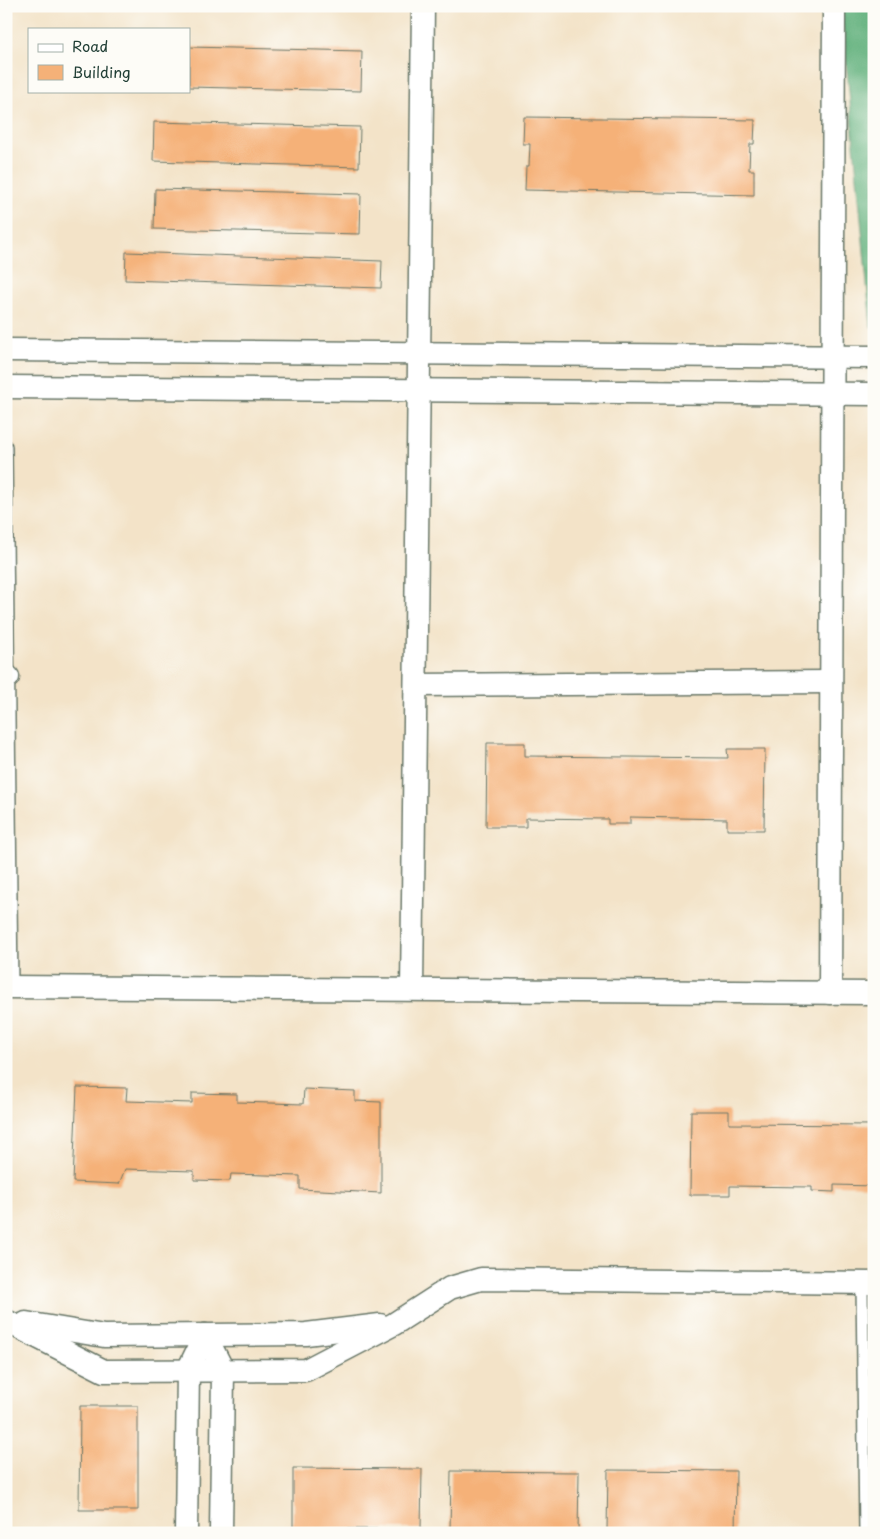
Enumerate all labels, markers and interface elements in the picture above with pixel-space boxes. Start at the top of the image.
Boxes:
legend [28,28,190,92]
text: Road [72,34,108,57]
text: Building [72,60,131,83]

